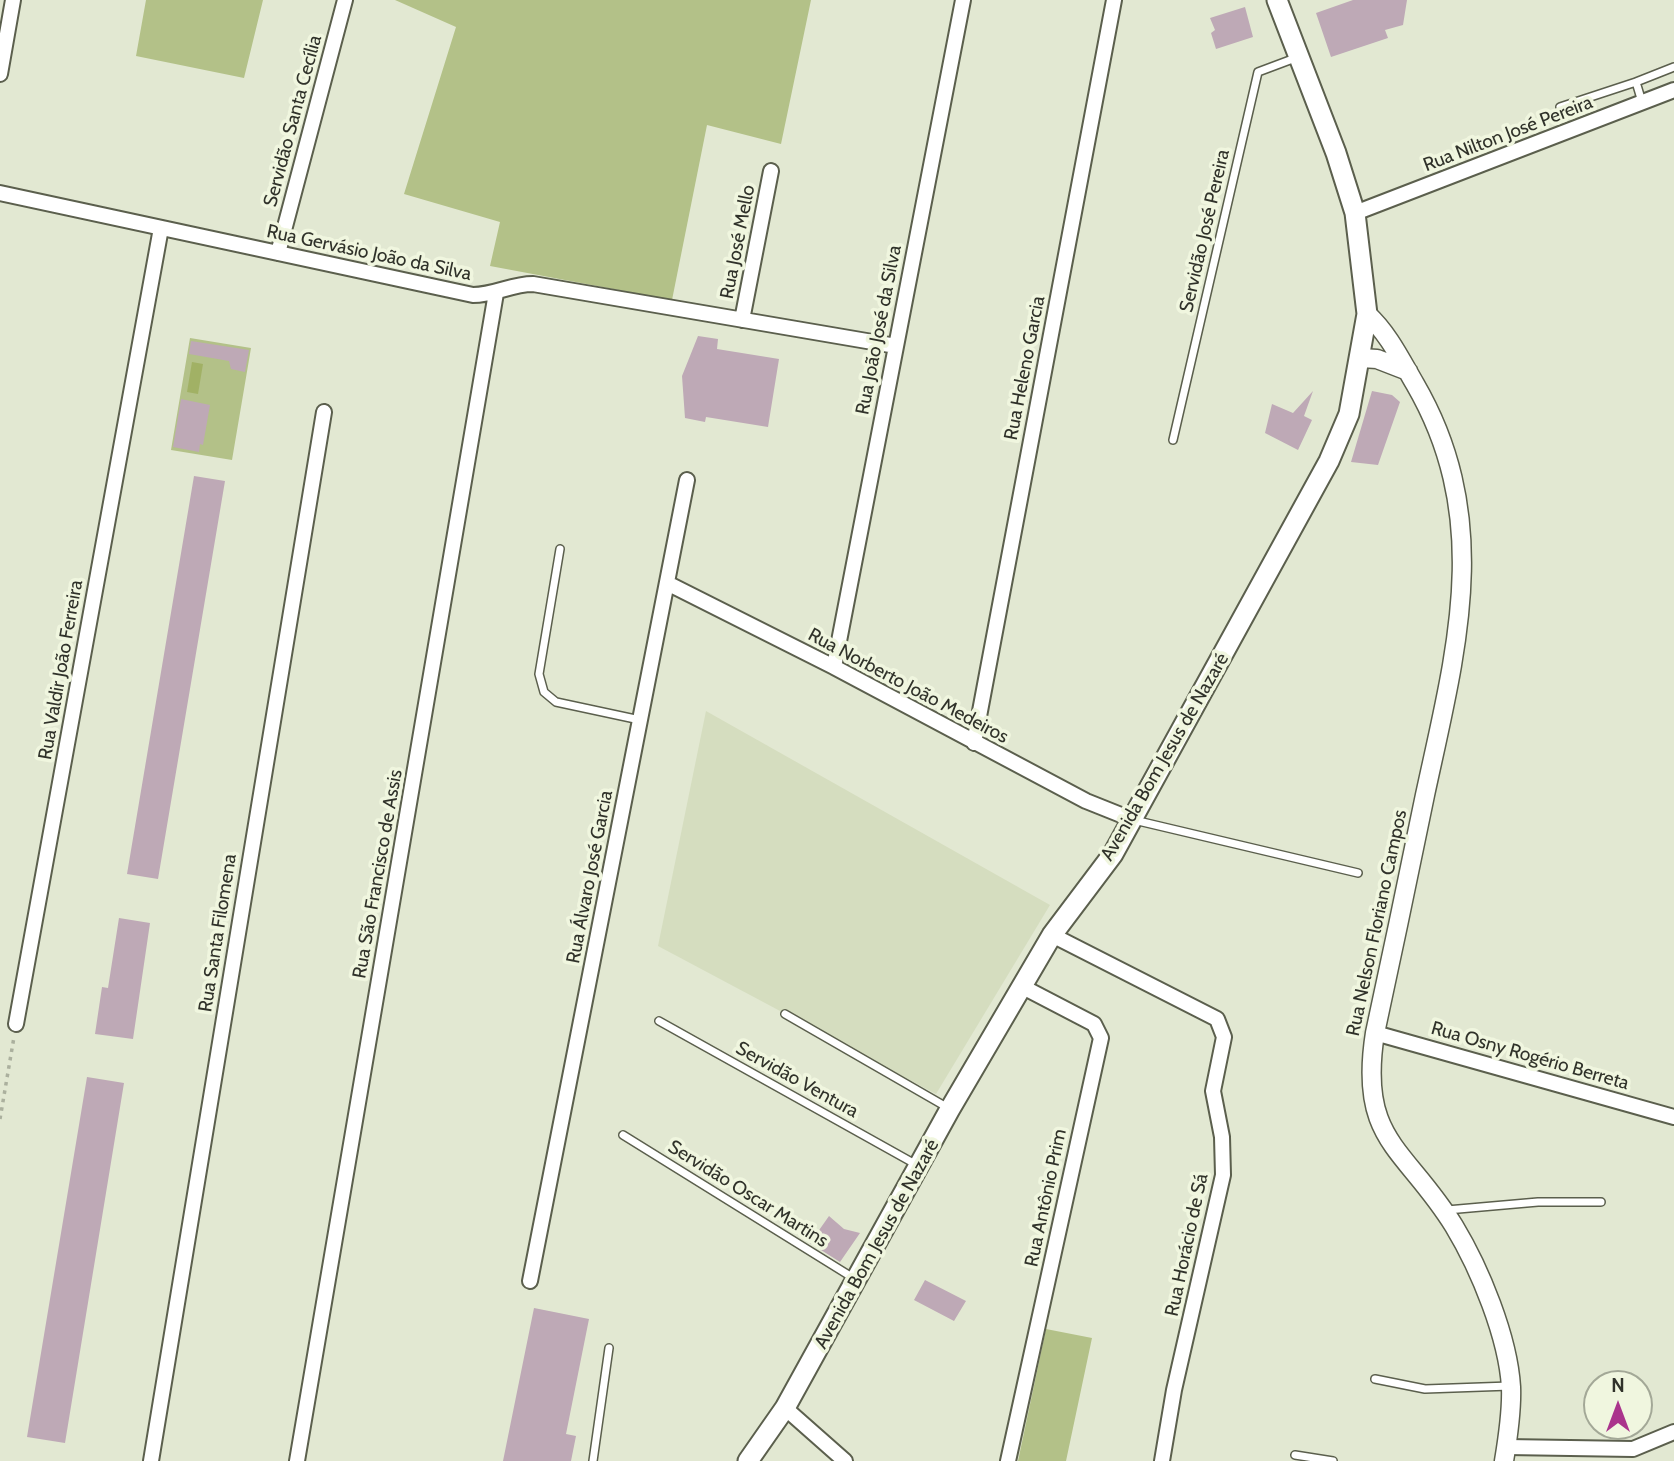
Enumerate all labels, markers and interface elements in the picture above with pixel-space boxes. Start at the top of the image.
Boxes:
street label: Servidão Santa Cecília [259,33,327,209]
street label: Rua Nilton José Pereira [1420,91,1596,177]
street label: Servidão José Pereira [1175,147,1235,315]
street label: Rua José Mello [716,183,760,301]
street label: Rua Gervásio João da Silva [265,220,473,286]
street label: Rua João José da Silva [851,243,907,417]
street label: Rua Heleno Garcia [1000,294,1050,442]
street label: Rua Valdir João Ferreira [34,578,88,762]
street label: Rua Norberto João Medeiros [804,623,1012,749]
street label: Avenida Bom Jesus de Nazaré [1096,649,1234,865]
street label: Rua São Francisco de Assis [348,768,408,980]
street label: Rua Álvaro José Garcia [562,789,618,965]
street label: Rua Nelson Floriano Campos [1342,808,1412,1038]
street label: Rua Santa Filomena [194,852,242,1014]
street label: Rua Osny Rogério Berreta [1428,1017,1632,1095]
street label: Servidão Ventura [732,1037,862,1123]
street label: Rua Antônio Prim [1020,1127,1072,1269]
street label: Servidão Oscar Martins [664,1135,832,1253]
street label: Avenida Bom Jesus de Nazaré [810,1135,944,1353]
street label: Rua Horácio de Sá [1161,1172,1213,1318]
north arrow [1583,1370,1653,1440]
text: N [1611,1374,1625,1397]

